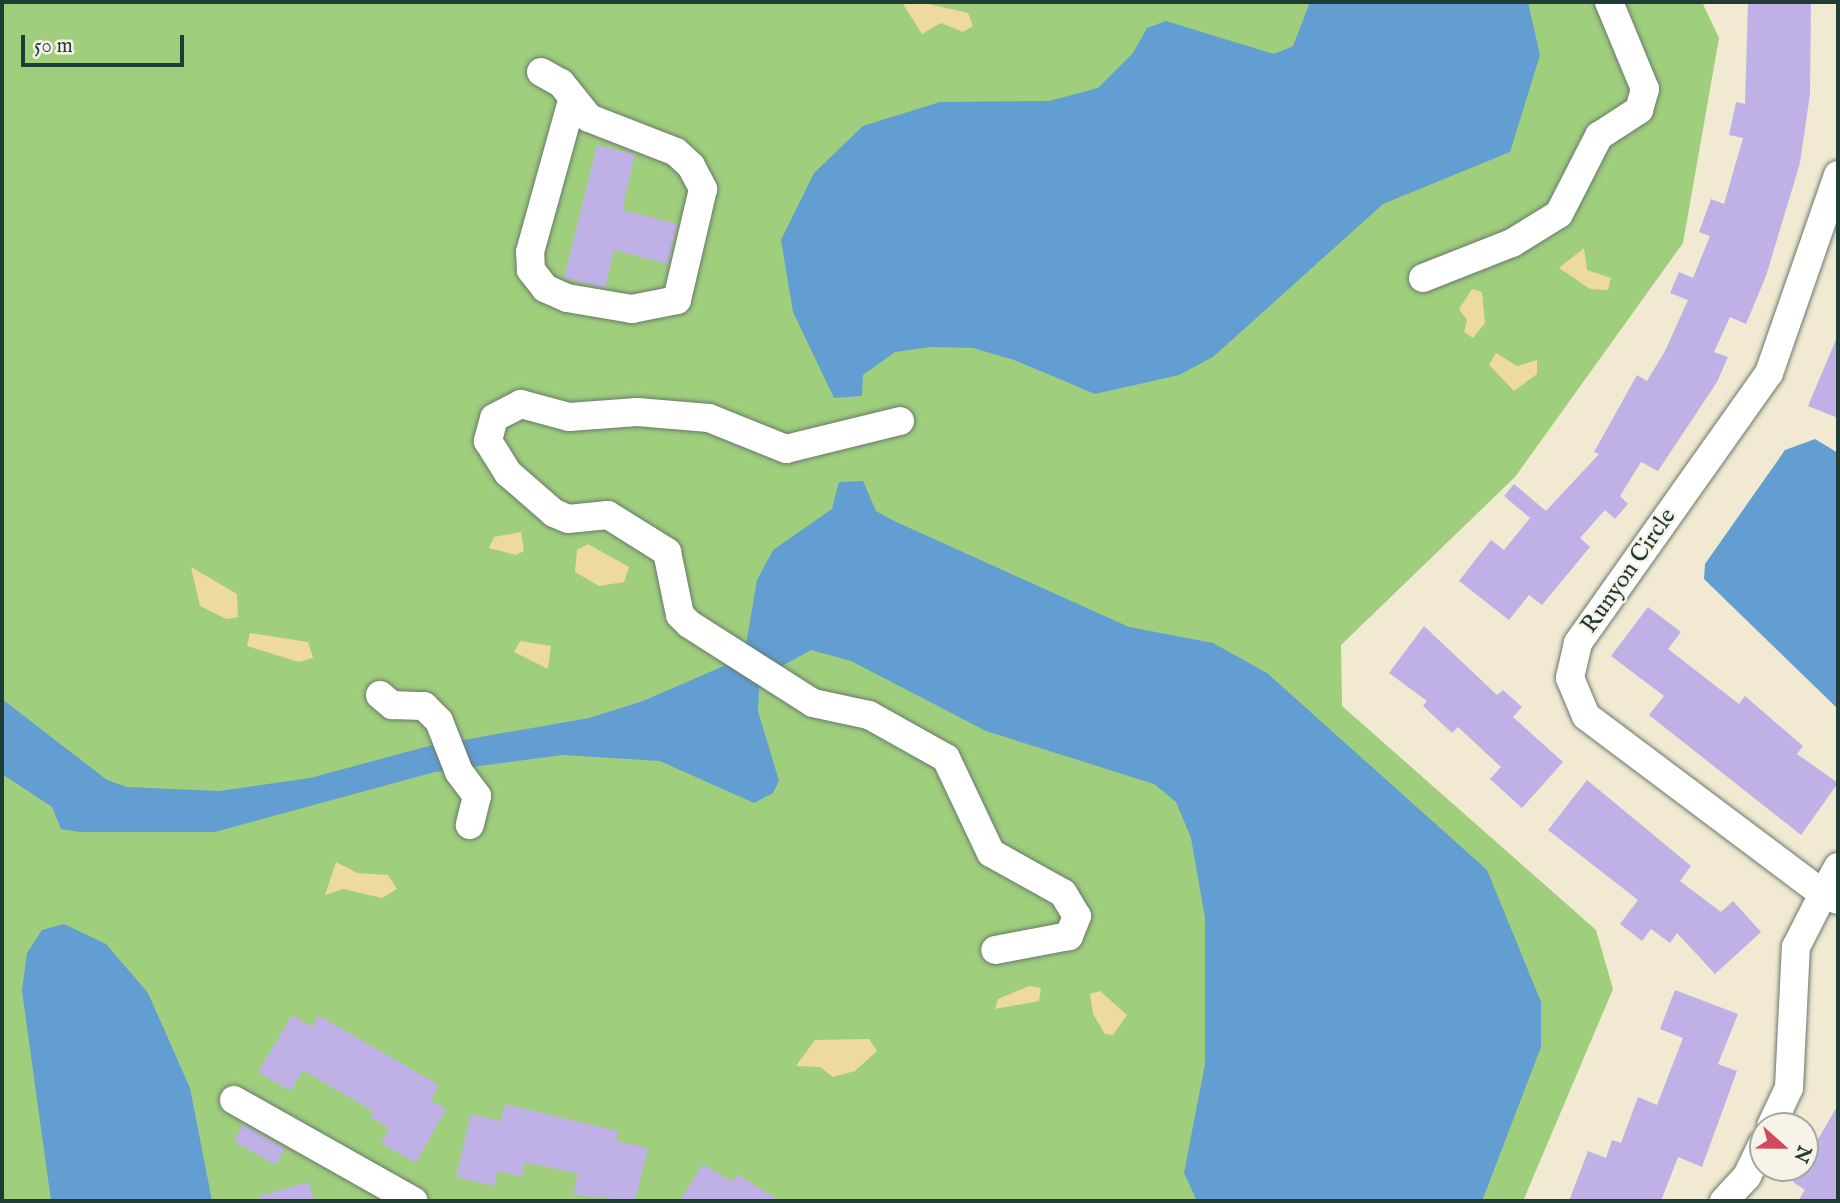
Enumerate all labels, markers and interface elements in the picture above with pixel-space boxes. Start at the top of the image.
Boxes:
scale bar [24,21,187,65]
text: 50 m [34,33,73,60]
street label: Runyon Circle [1575,503,1683,639]
north arrow [1749,1112,1819,1182]
text: N [1788,1142,1816,1166]

